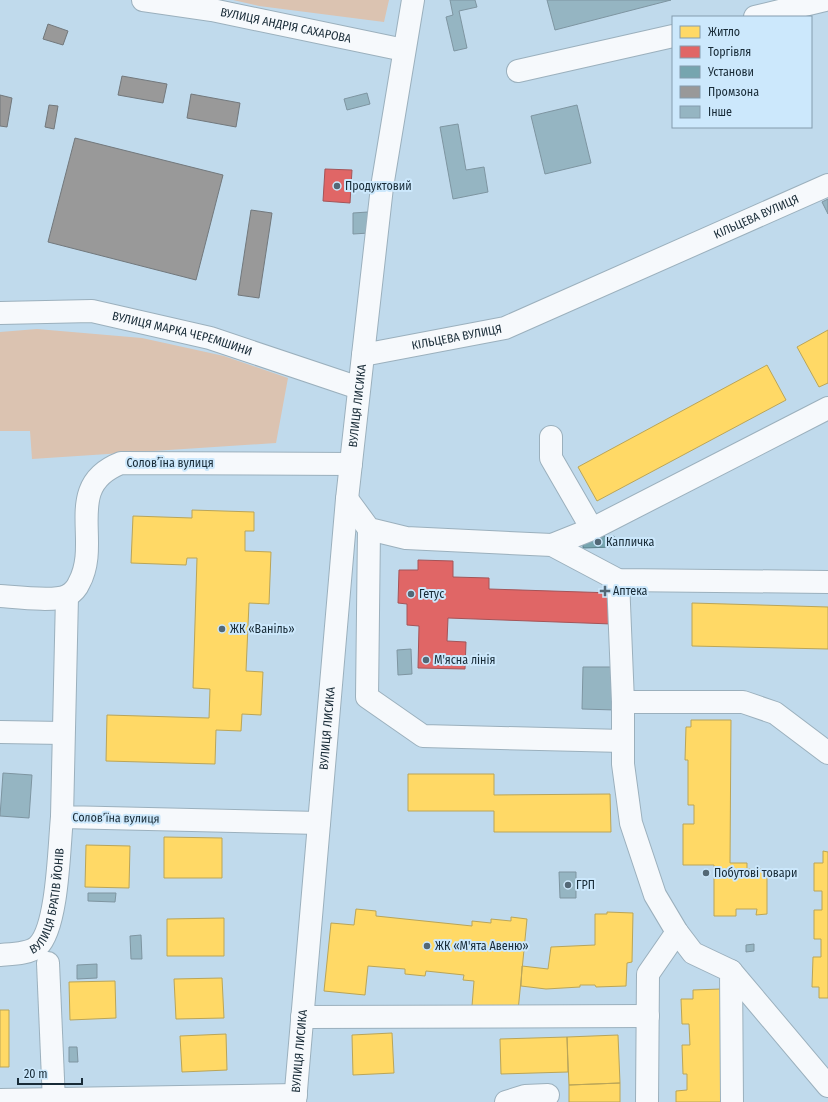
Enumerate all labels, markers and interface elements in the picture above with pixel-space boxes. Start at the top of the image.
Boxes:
street label: ВУЛИЦЯ АНДРІЯ САХАРОВА [219,5,353,46]
legend [672,16,812,128]
text: Житло [708,25,740,39]
text: Торгівля [708,45,751,59]
text: Установи [707,65,754,79]
text: Промзона [708,85,759,99]
text: Інше [708,105,732,119]
place label: Продуктовий [345,179,412,193]
marker: Продуктовий [332,181,342,191]
street label: КІЛЬЦЕВА ВУЛИЦЯ [712,192,801,242]
street label: ВУЛИЦЯ МАРКА ЧЕРЕМШИНИ [111,309,254,359]
street label: КІЛЬЦЕВА ВУЛИЦЯ [410,322,503,353]
street label: ВУЛИЦЯ ЛИСИКА [346,363,369,448]
street label: Соловʼїна вулиця [126,456,214,470]
place label: Капличка [606,535,655,549]
marker: Капличка [593,537,603,547]
place label: Аптека [613,584,648,598]
marker: Аптека [600,586,610,596]
place label: Гетус [419,587,444,601]
marker: Гетус [406,589,416,599]
place label: ЖК «Ваніль» [230,622,295,636]
marker: ЖК «Ваніль» [217,624,227,634]
place label: М'ясна лінія [434,653,495,667]
marker: М'ясна лінія [421,655,431,665]
street label: ВУЛИЦЯ ЛИСИКА [317,686,338,771]
street label: Соловʼїна вулиця [72,810,160,826]
street label: ВУЛИЦЯ БРАТІВ ЙОНІВ [27,847,67,957]
place label: Побутові товари [714,866,797,880]
marker: Побутові товари [701,868,711,878]
place label: ГРП [576,878,595,892]
marker: ГРП [563,880,573,890]
place label: ЖК «М'ята Авеню» [435,939,529,953]
marker: ЖК «М'ята Авеню» [422,941,432,951]
street label: ВУЛИЦЯ ЛИСИКА [289,1008,310,1093]
scale bar [18,1060,82,1086]
text: 20 m [24,1067,48,1081]

